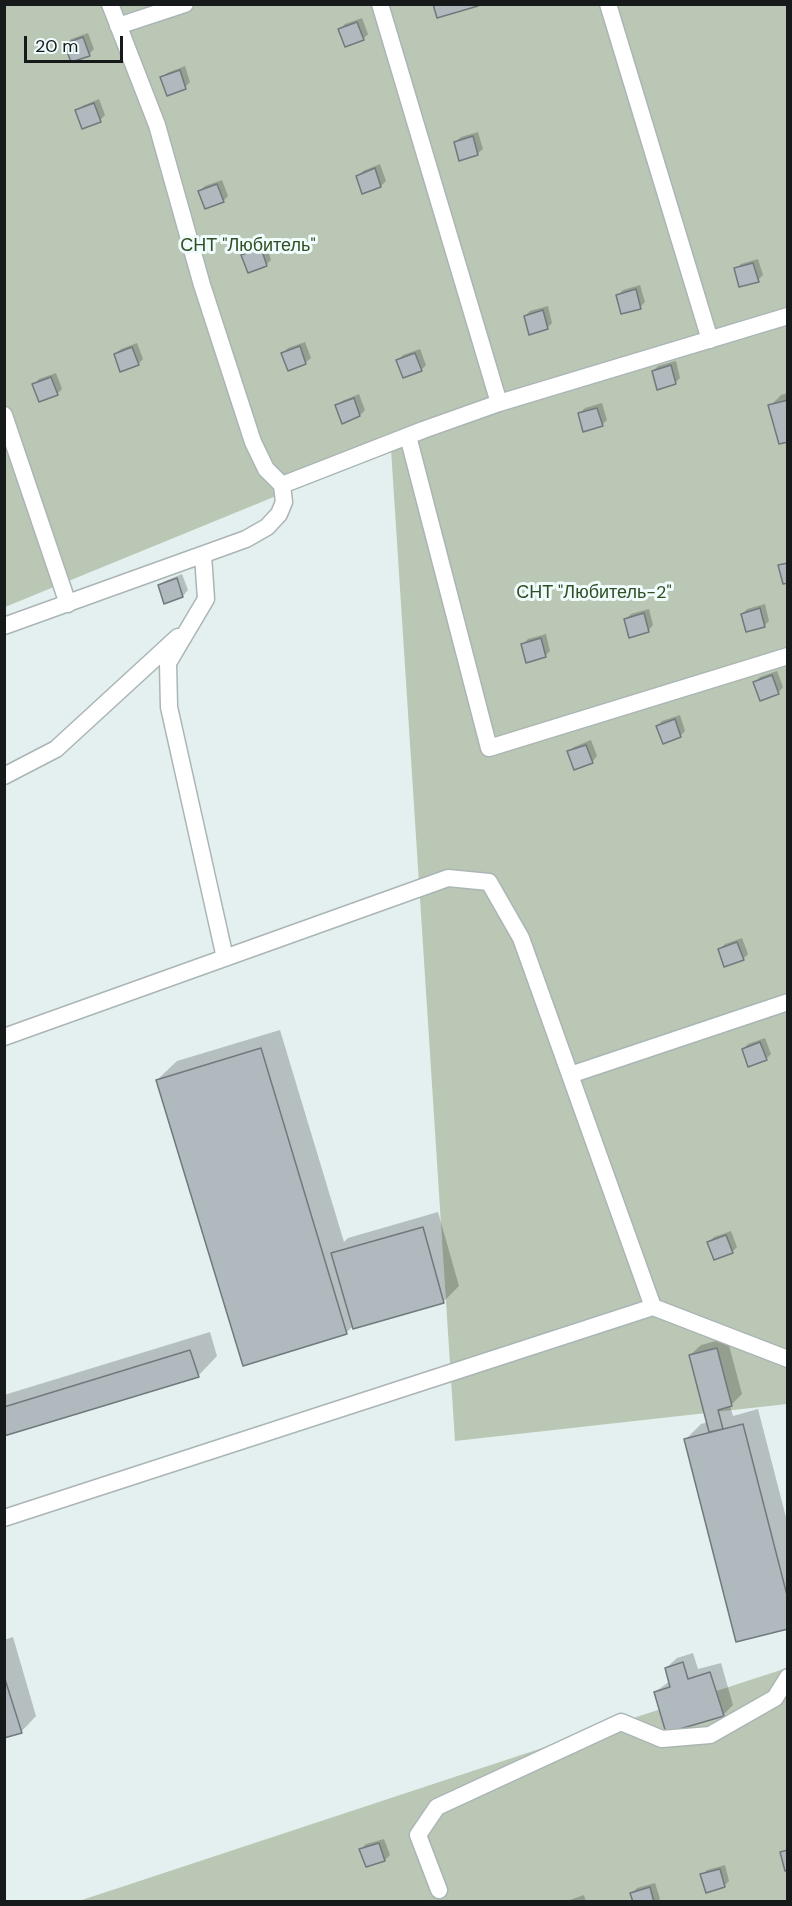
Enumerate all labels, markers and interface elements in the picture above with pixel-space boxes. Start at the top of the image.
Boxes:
scale bar [27,24,126,62]
text: 20 m [35,34,78,58]
park label: СНТ "Любитель" [180,235,316,257]
park label: СНТ "Любитель-2" [516,582,672,604]

